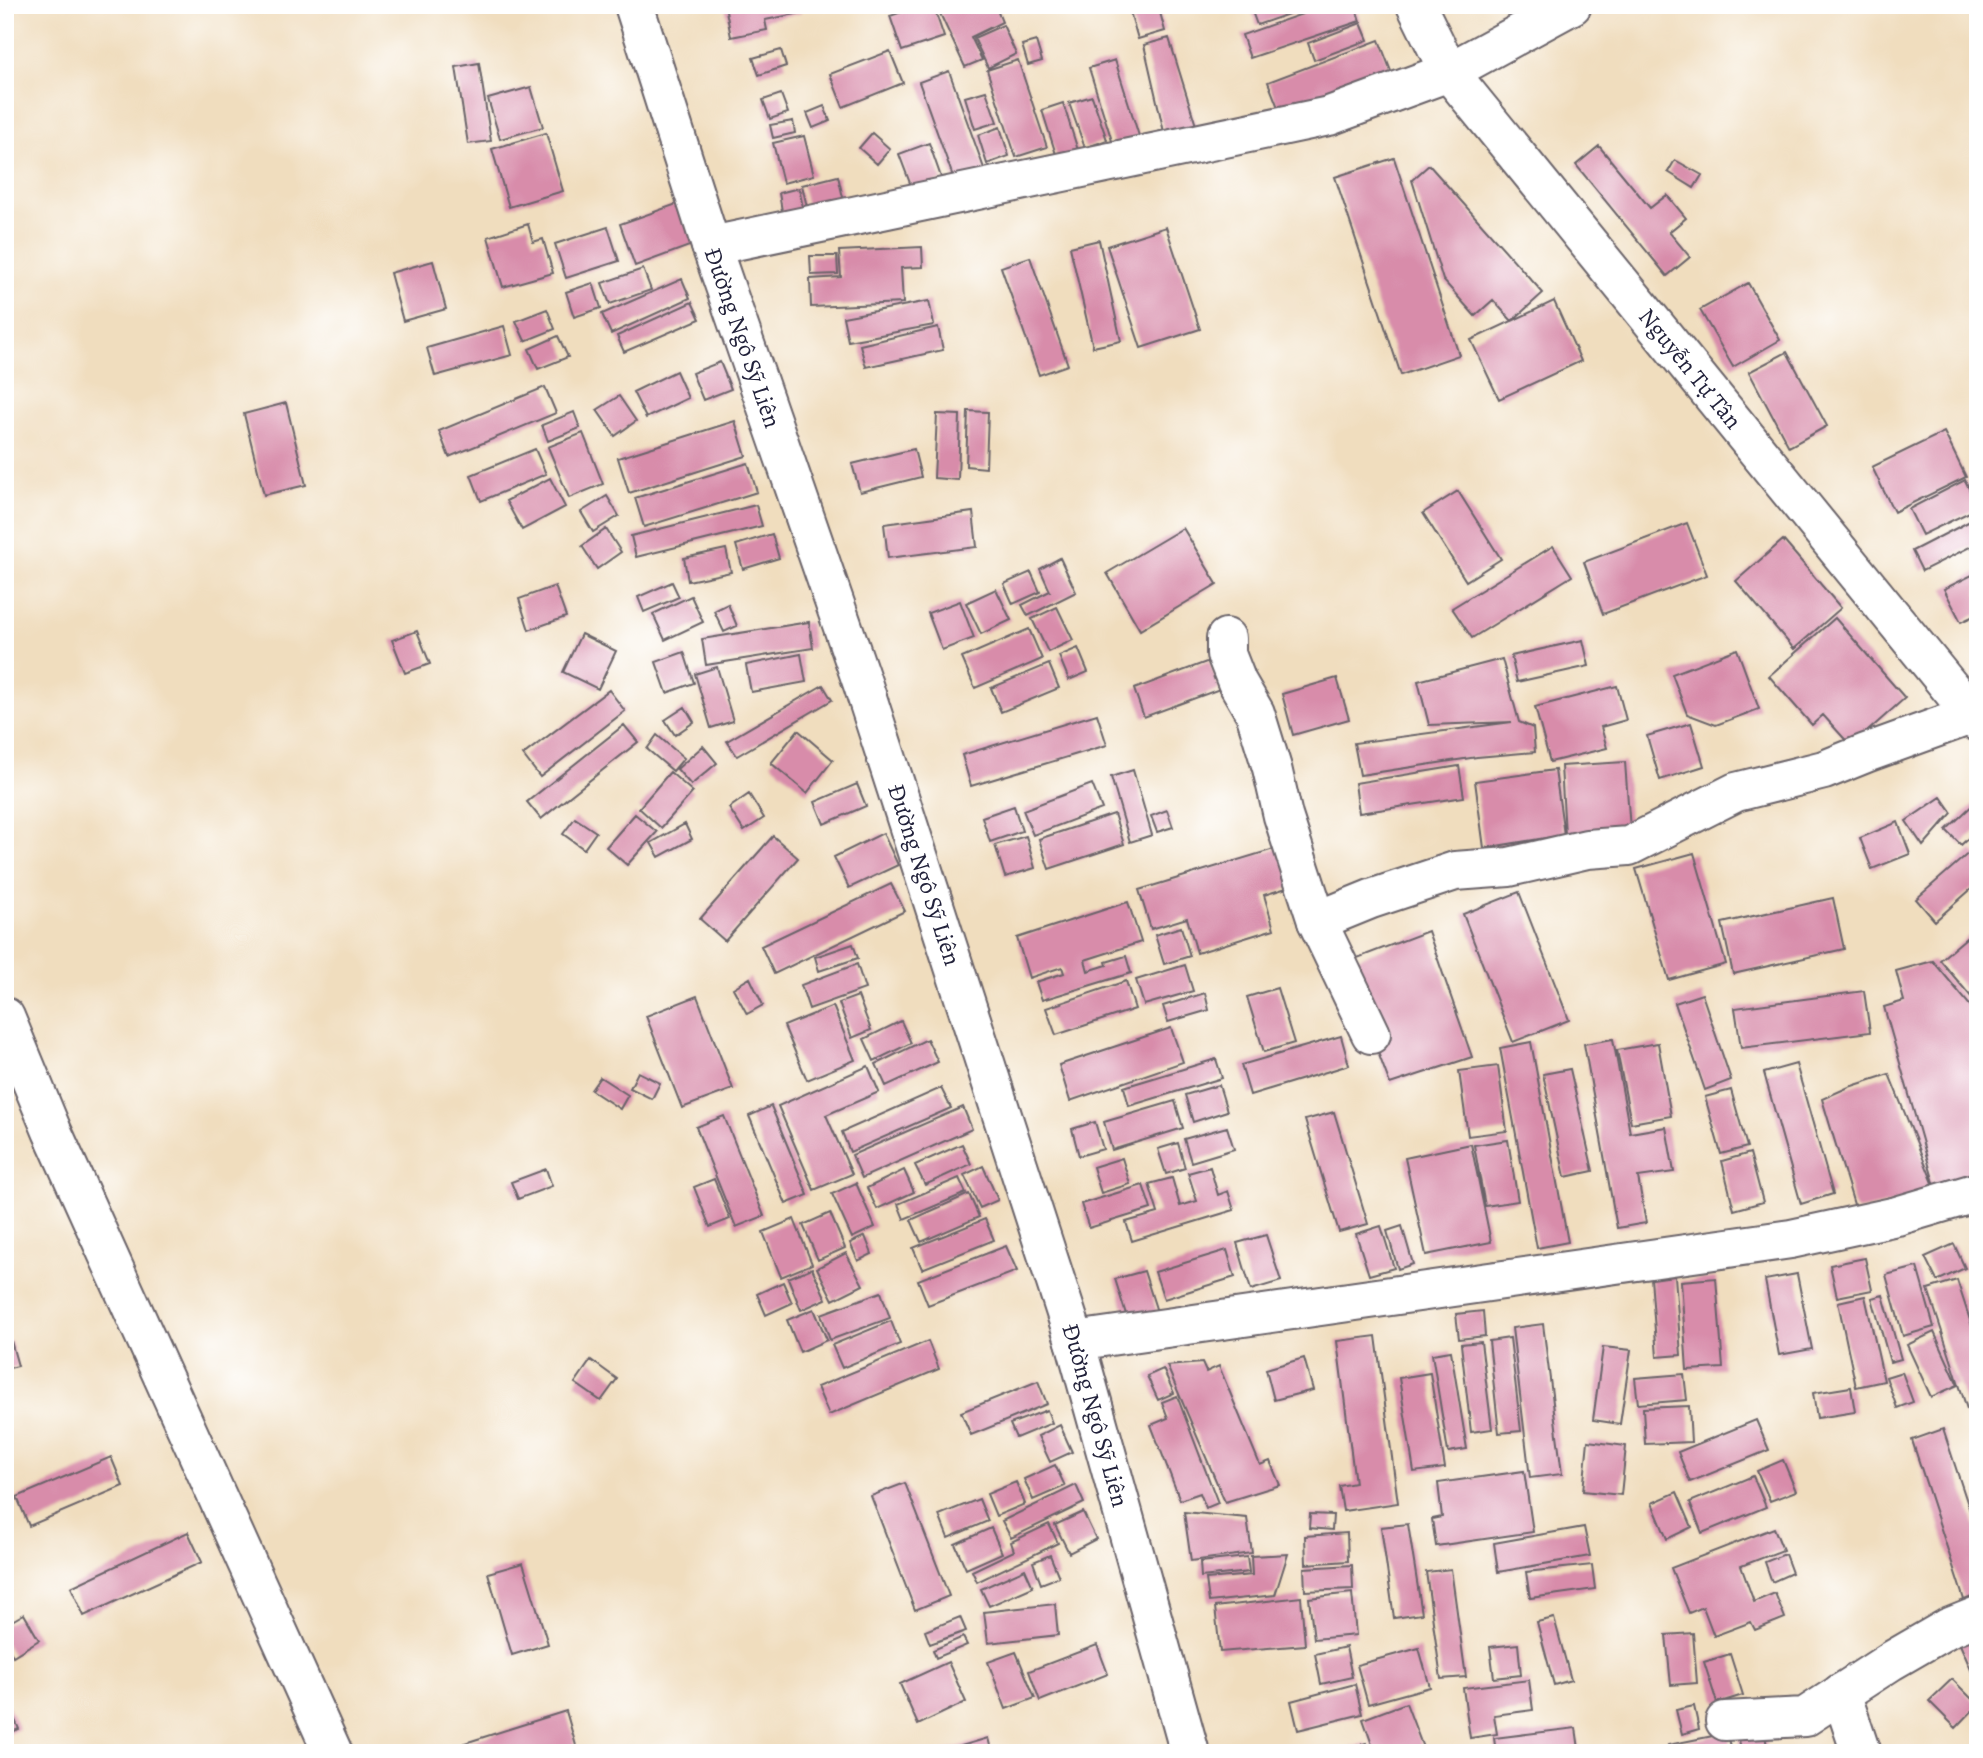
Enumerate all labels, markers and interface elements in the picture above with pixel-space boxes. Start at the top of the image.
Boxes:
street label: Đường Ngô Sỹ Liên [697,243,789,432]
street label: Nguyễn Tự Tân [1631,301,1749,436]
street label: Đường Ngô Sỹ Liên [880,780,969,970]
street label: Đường Ngô Sỹ Liên [1054,1320,1137,1510]

